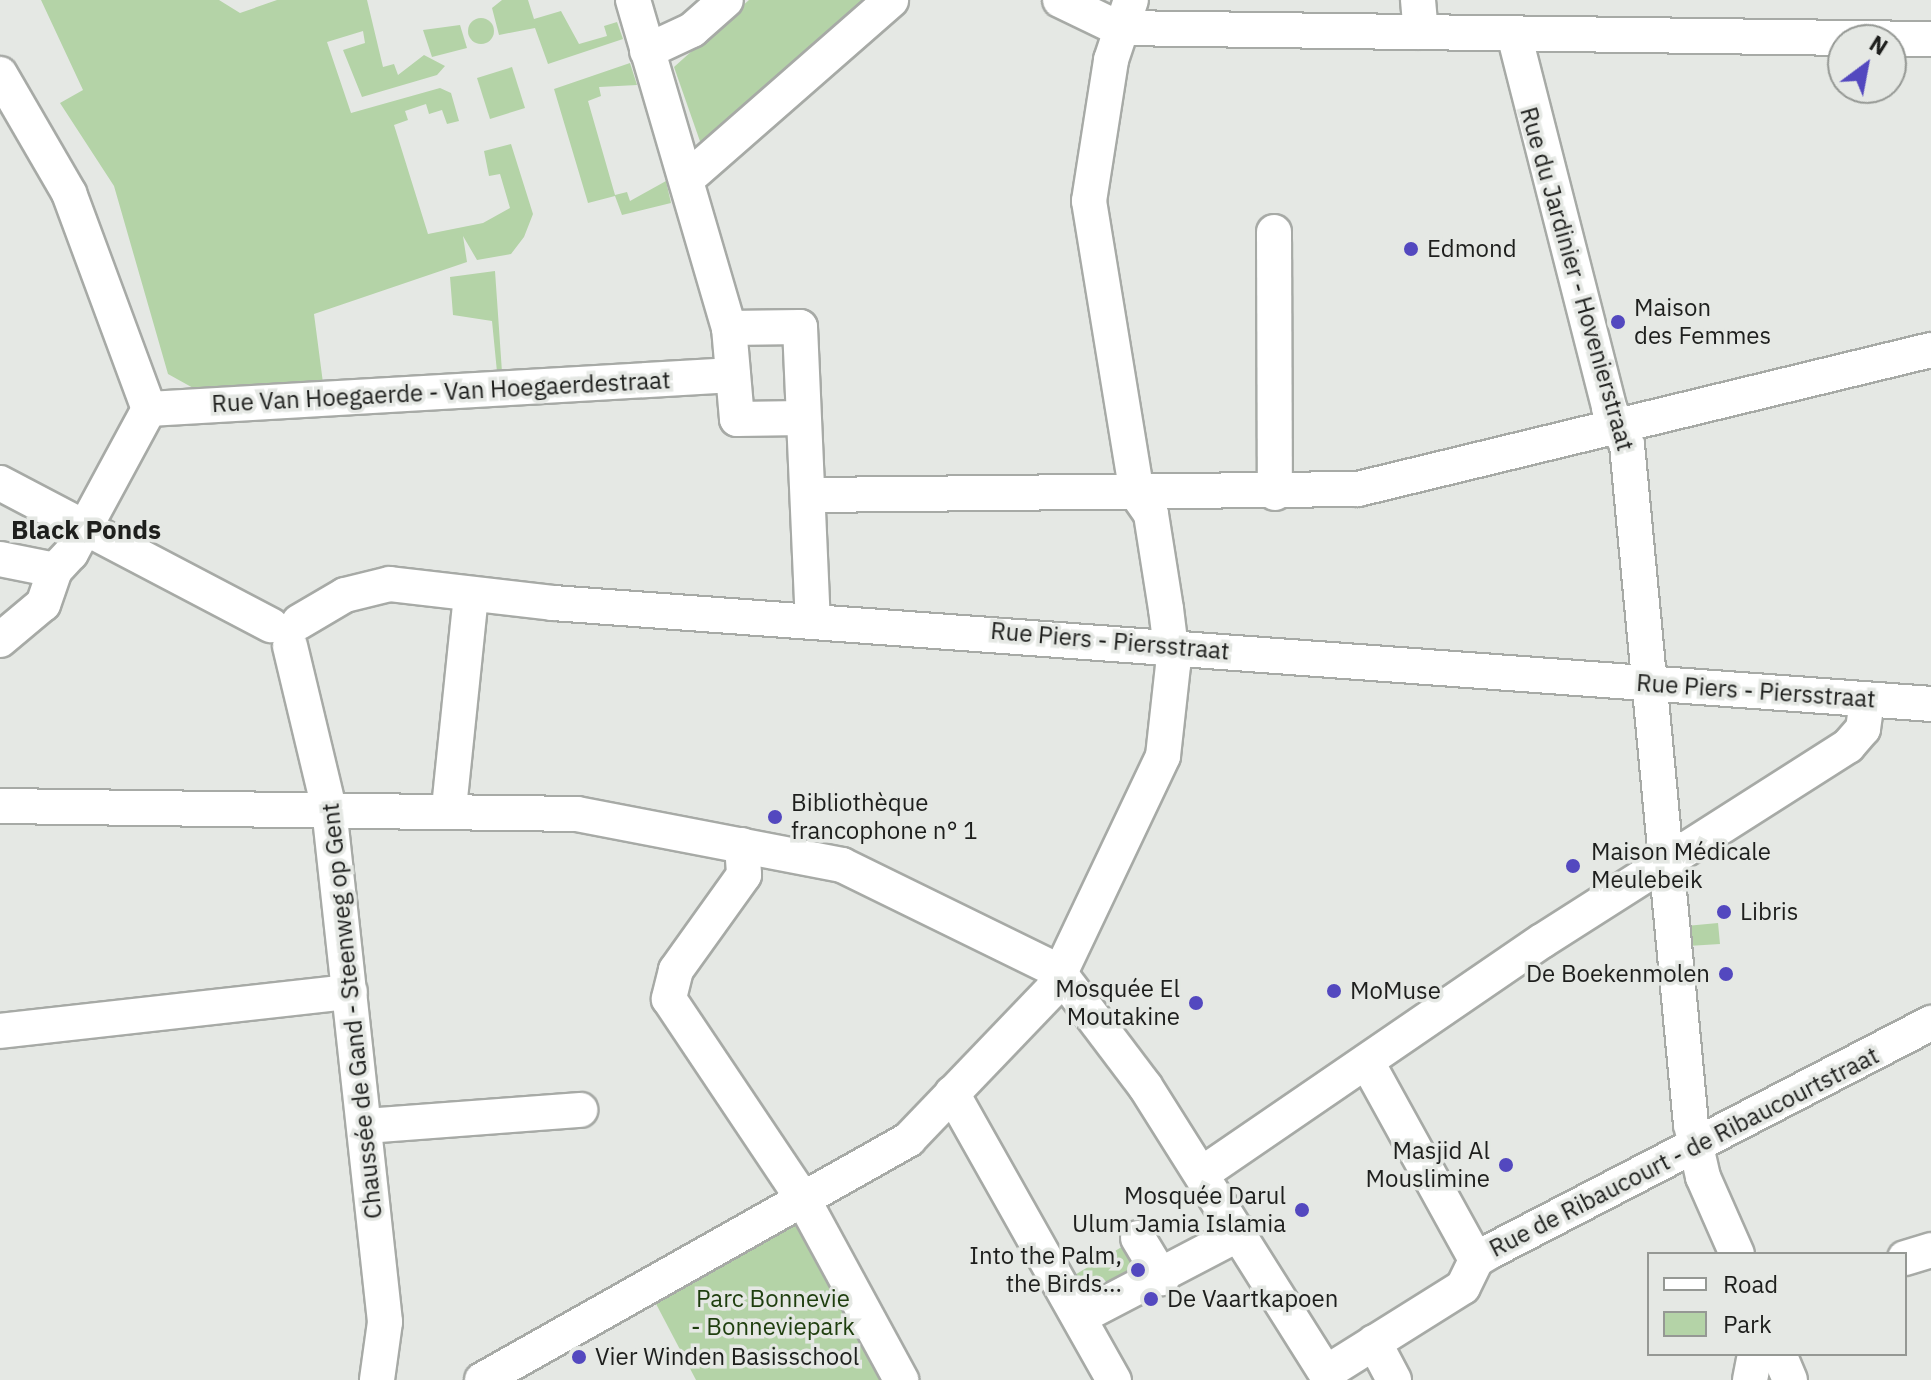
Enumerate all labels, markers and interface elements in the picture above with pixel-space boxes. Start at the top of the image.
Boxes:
north arrow [1827,24,1907,104]
text: N [1864,28,1893,61]
street label: Rue du Jardinier - Hovenierstraat [1514,104,1640,454]
place label: Edmond [1427,235,1517,263]
marker: Edmond [1402,240,1420,258]
place label: Maison des Femmes [1634,294,1771,350]
marker: Maison des Femmes [1609,313,1627,331]
street label: Rue Van Hoegaerde - Van Hoegaerdestraat [211,366,671,418]
district label: Black Ponds [11,514,161,546]
street label: Rue Piers - Piersstraat [989,616,1231,666]
street label: Rue Piers - Piersstraat [1635,668,1877,714]
place label: Bibliothèque francophone n° 1 [791,789,978,845]
street label: Chaussée de Gand - Steenweg op Gent [316,802,388,1220]
marker: Bibliothèque francophone n° 1 [766,808,784,826]
place label: Maison Médicale Meulebeik [1591,838,1771,894]
marker: Maison Médicale Meulebeik [1562,855,1584,877]
place label: Libris [1740,898,1798,926]
marker: Libris [1715,903,1733,921]
place label: De Boekenmolen [1526,960,1710,988]
marker: De Boekenmolen [1717,965,1735,983]
place label: Mosquée El Moutakine [1055,975,1180,1031]
place label: MoMuse [1350,977,1441,1005]
marker: MoMuse [1325,982,1343,1000]
marker: Mosquée El Moutakine [1187,994,1205,1012]
street label: Rue de Ribaucourt - de Ribaucourtstraat [1485,1041,1883,1263]
place label: Masjid Al Mouslimine [1365,1137,1490,1193]
marker: Masjid Al Mouslimine [1497,1156,1515,1174]
place label: Mosquée Darul Ulum Jamia Islamia [1072,1182,1286,1238]
marker: Mosquée Darul Ulum Jamia Islamia [1293,1201,1311,1219]
place label: Into the Palm, the Birds... [969,1242,1122,1298]
legend [1647,1252,1907,1356]
marker: Into the Palm, the Birds... [1129,1261,1147,1279]
text: Road [1723,1268,1778,1300]
park label: Parc Bonnevie - Bonneviepark [691,1285,855,1341]
place label: De Vaartkapoen [1167,1285,1338,1313]
marker: De Vaartkapoen [1142,1290,1160,1308]
text: Park [1723,1308,1772,1340]
place label: Vier Winden Basisschool [595,1343,859,1371]
marker: Vier Winden Basisschool [570,1348,588,1366]

